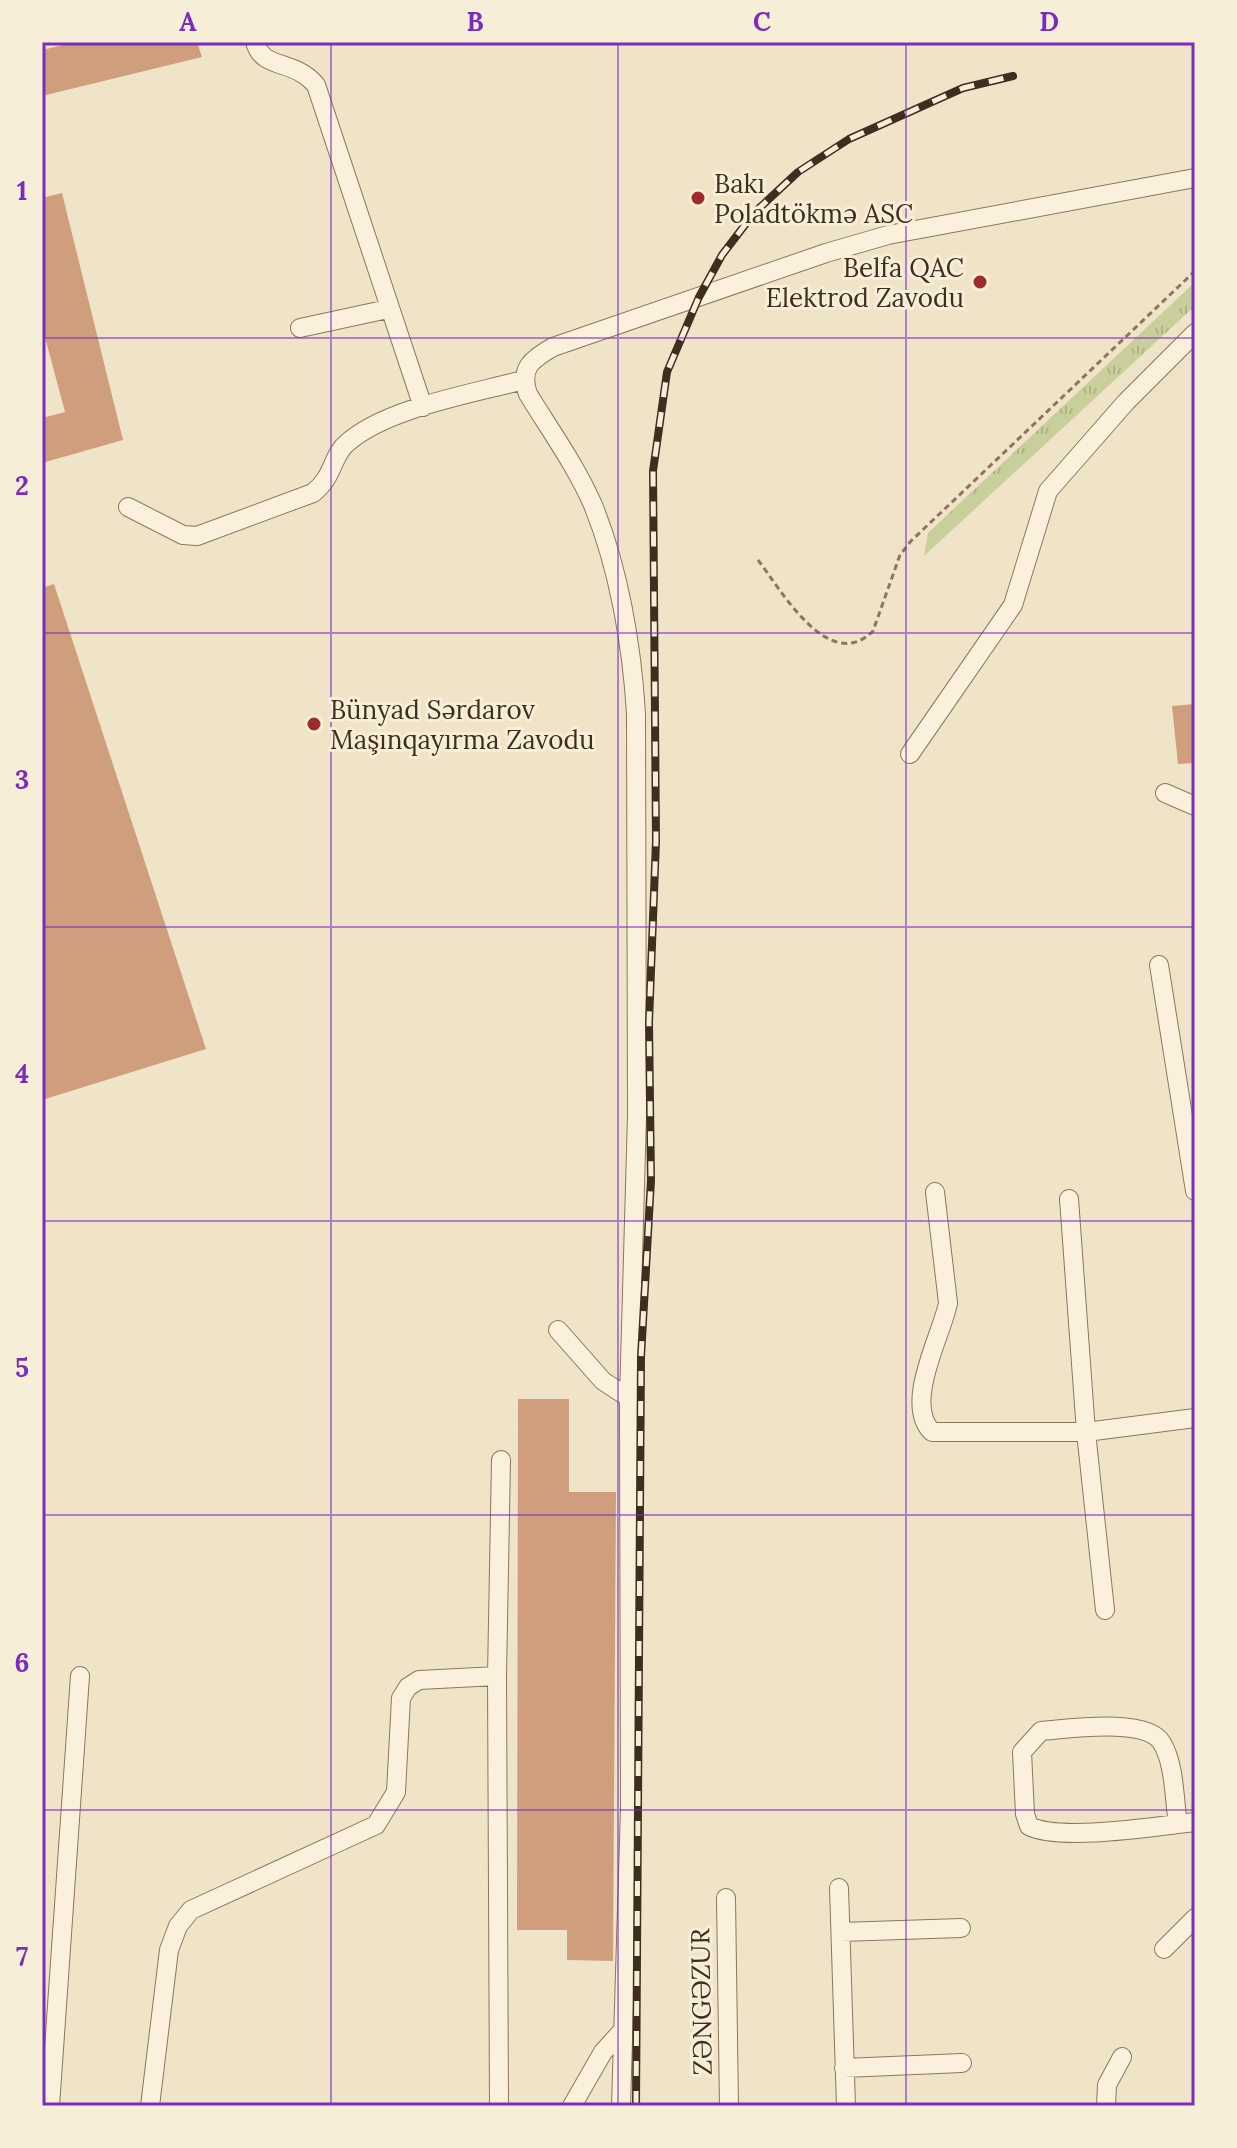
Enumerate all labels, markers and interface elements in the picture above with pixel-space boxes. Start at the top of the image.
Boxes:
text: A [179,5,197,38]
text: B [466,5,484,38]
text: C [753,5,771,38]
text: D [1039,5,1059,38]
place label: Bakı Poladtökmə ASC [714,167,913,230]
text: 1 [17,174,27,207]
marker: Bakı Poladtökmə ASC [689,189,707,207]
place label: Belfa QAC Elektrod Zavodu [766,251,964,314]
marker: Belfa QAC Elektrod Zavodu [971,273,989,291]
text: 2 [15,469,29,502]
place label: Bünyad Sərdarov Maşınqayırma Zavodu [330,693,595,756]
marker: Bünyad Sərdarov Maşınqayırma Zavodu [305,715,323,733]
text: 3 [15,763,29,796]
text: 4 [15,1057,29,1090]
text: 5 [15,1351,29,1384]
text: 6 [15,1646,29,1679]
street label: ZƏNGƏZUR [683,1927,719,2076]
text: 7 [16,1940,28,1973]

